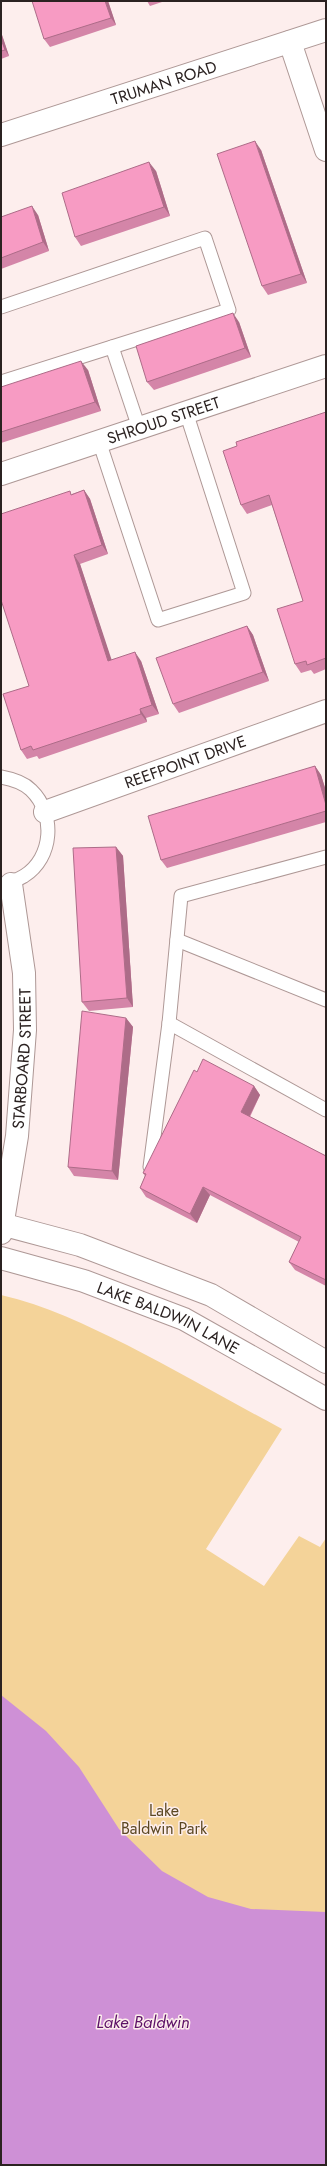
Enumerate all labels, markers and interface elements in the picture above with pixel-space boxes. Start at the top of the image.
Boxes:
street label: TRUMAN ROAD [108,55,220,110]
street label: SHROUD STREET [104,390,223,450]
street label: REEFPOINT DRIVE [121,729,249,794]
street label: STARBOARD STREET [6,987,37,1130]
street label: LAKE BALDWIN LANE [94,1275,244,1359]
park label: Lake Baldwin Park [121,1799,208,1840]
water label: Lake Baldwin [96,2010,190,2034]

